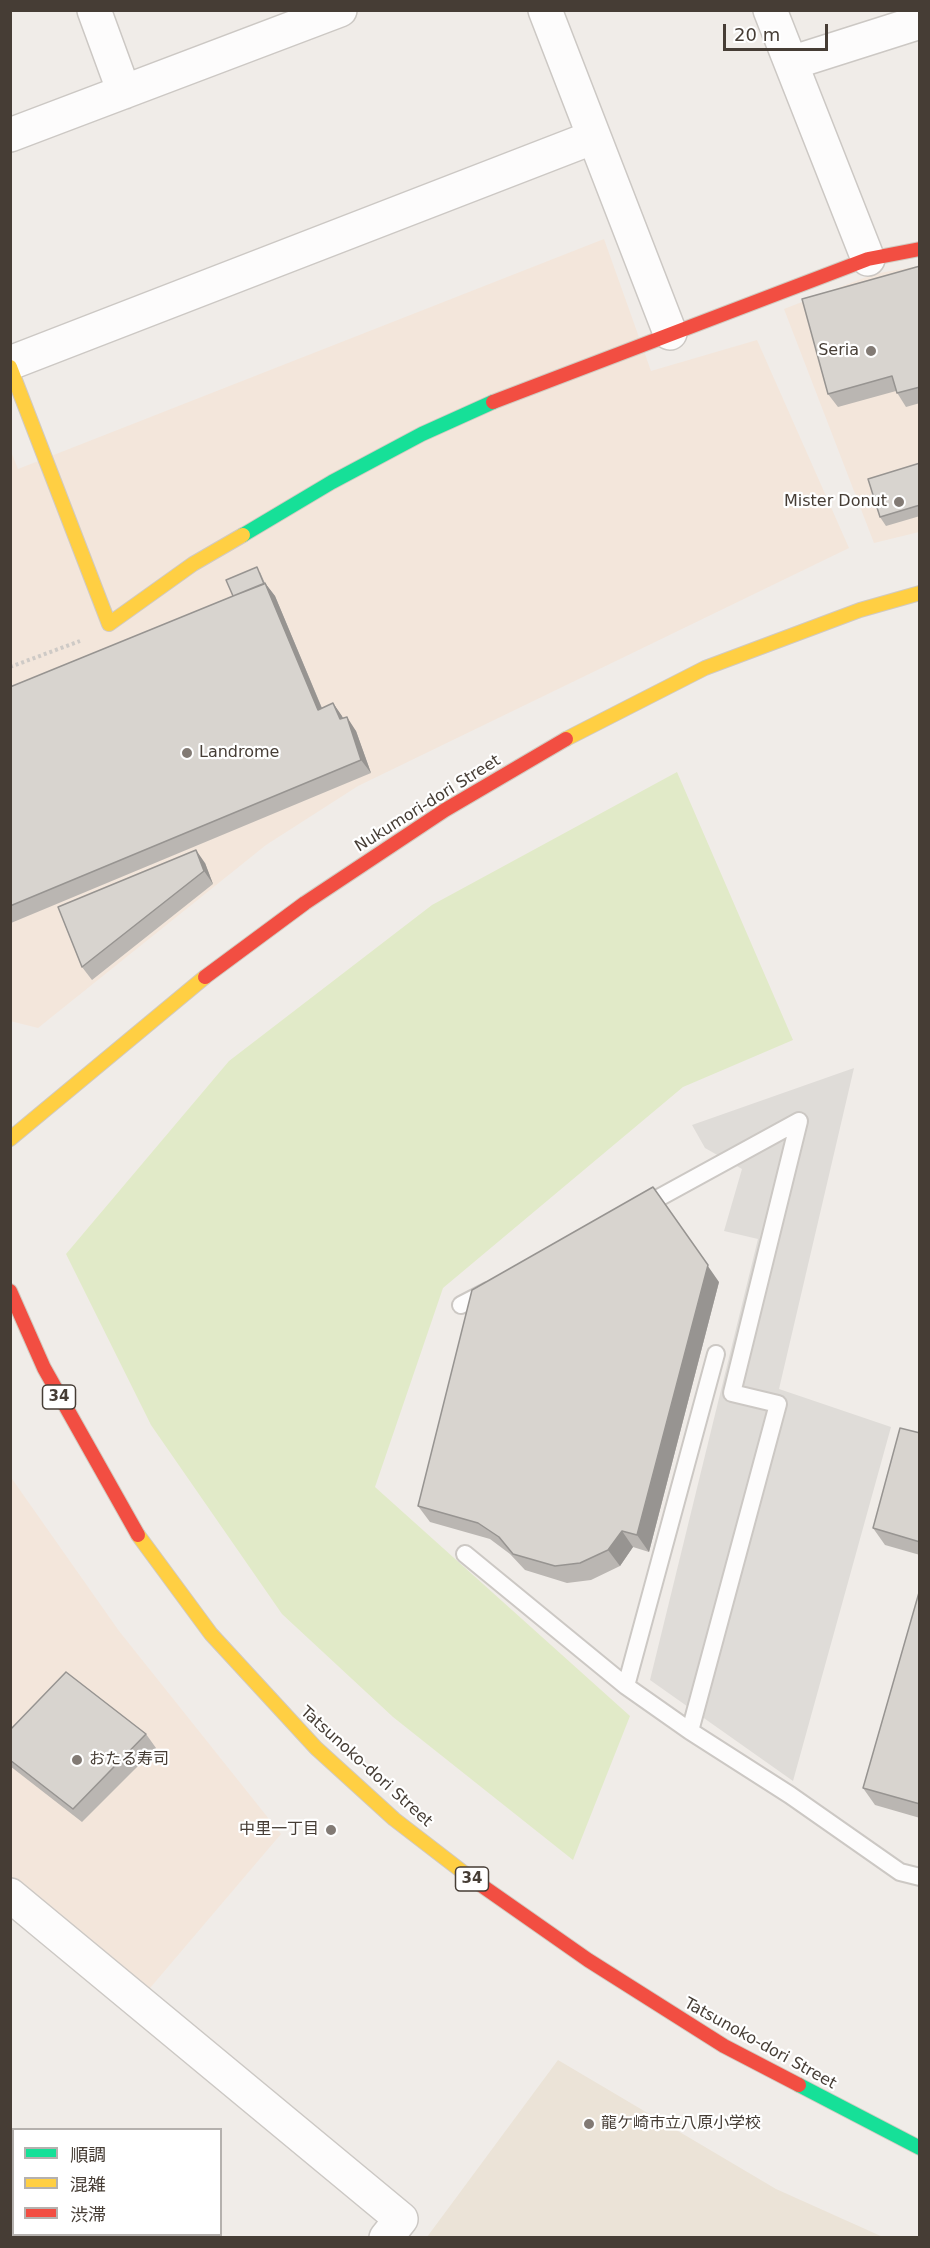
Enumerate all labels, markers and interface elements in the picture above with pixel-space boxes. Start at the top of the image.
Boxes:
scale bar [726,12,831,50]
text: 20 m [734,24,780,45]
place label: Seria [818,341,859,361]
marker: Seria [864,344,878,358]
place label: Mister Donut [784,492,887,512]
marker: Mister Donut [892,495,906,509]
place label: Landrome [199,743,279,763]
marker: Landrome [180,746,194,760]
street label: Nukumori-dori Street [352,751,504,857]
road number: 34 [42,1385,76,1409]
street label: Tatsunoko-dori Street [296,1703,436,1831]
place label: おたる寿司 [89,1750,169,1770]
marker: おたる寿司 [70,1753,84,1767]
place label: 中里一丁目 [239,1820,319,1840]
marker: 中里一丁目 [324,1823,338,1837]
road number: 34 [456,1867,488,1891]
street label: Tatsunoko-dori Street [681,1994,839,2094]
place label: 龍ケ崎市立八原小学校 [601,2114,761,2134]
marker: 龍ケ崎市立八原小学校 [582,2117,596,2131]
legend [12,2128,222,2236]
text: 順調 [70,2144,106,2165]
text: 混雑 [70,2174,106,2195]
text: 渋滞 [70,2204,106,2225]

